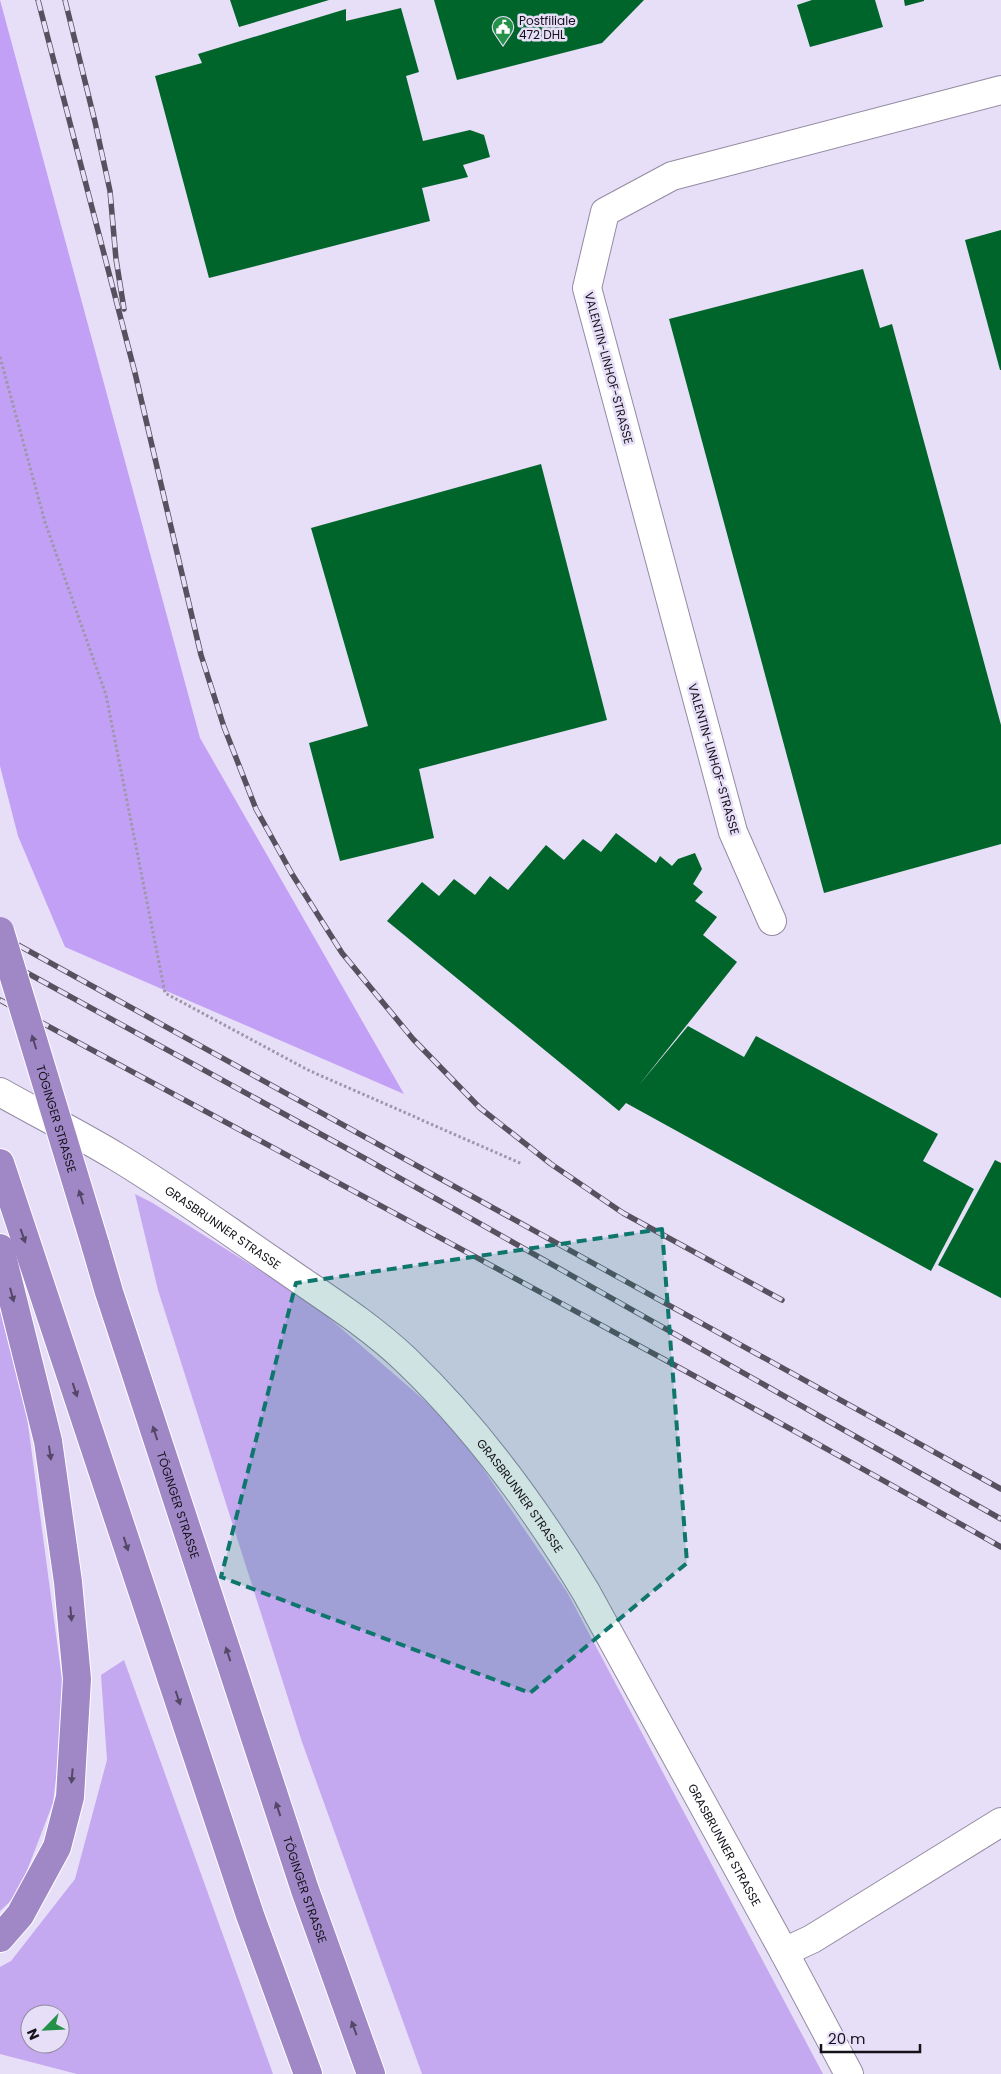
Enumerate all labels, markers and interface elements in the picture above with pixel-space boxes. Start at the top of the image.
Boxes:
place label: Postfiliale 472 DHL [519,12,576,43]
public building icon: Postfiliale 472 DHL [491,15,515,46]
street label: VALENTIN-LINHOF-STRASSE [581,290,637,446]
street label: VALENTIN-LINHOF-STRASSE [684,681,744,837]
one-way arrow [29,1034,37,1049]
street label: TÖGINGER STRASSE [33,1063,81,1175]
street label: GRASBRUNNER STRASSE [162,1181,285,1273]
one-way arrow [77,1189,85,1204]
one-way arrow [20,1229,28,1244]
one-way arrow [9,1287,17,1302]
one-way arrow [71,1383,79,1398]
one-way arrow [151,1425,159,1440]
street label: GRASBRUNNER STRASSE [473,1435,568,1556]
one-way arrow [46,1445,54,1461]
street label: TÖGINGER STRASSE [153,1449,204,1561]
one-way arrow [123,1537,131,1552]
one-way arrow [67,1606,75,1622]
one-way arrow [223,1646,231,1661]
one-way arrow [175,1691,182,1706]
one-way arrow [68,1768,76,1784]
street label: GRASBRUNNER STRASSE [684,1780,765,1909]
one-way arrow [274,1801,281,1816]
street label: TÖGINGER STRASSE [279,1834,332,1945]
north arrow [20,2004,70,2054]
one-way arrow [350,2020,358,2035]
scale bar [821,2022,920,2054]
text: N [22,2025,44,2043]
text: 20 m [828,2028,866,2049]

